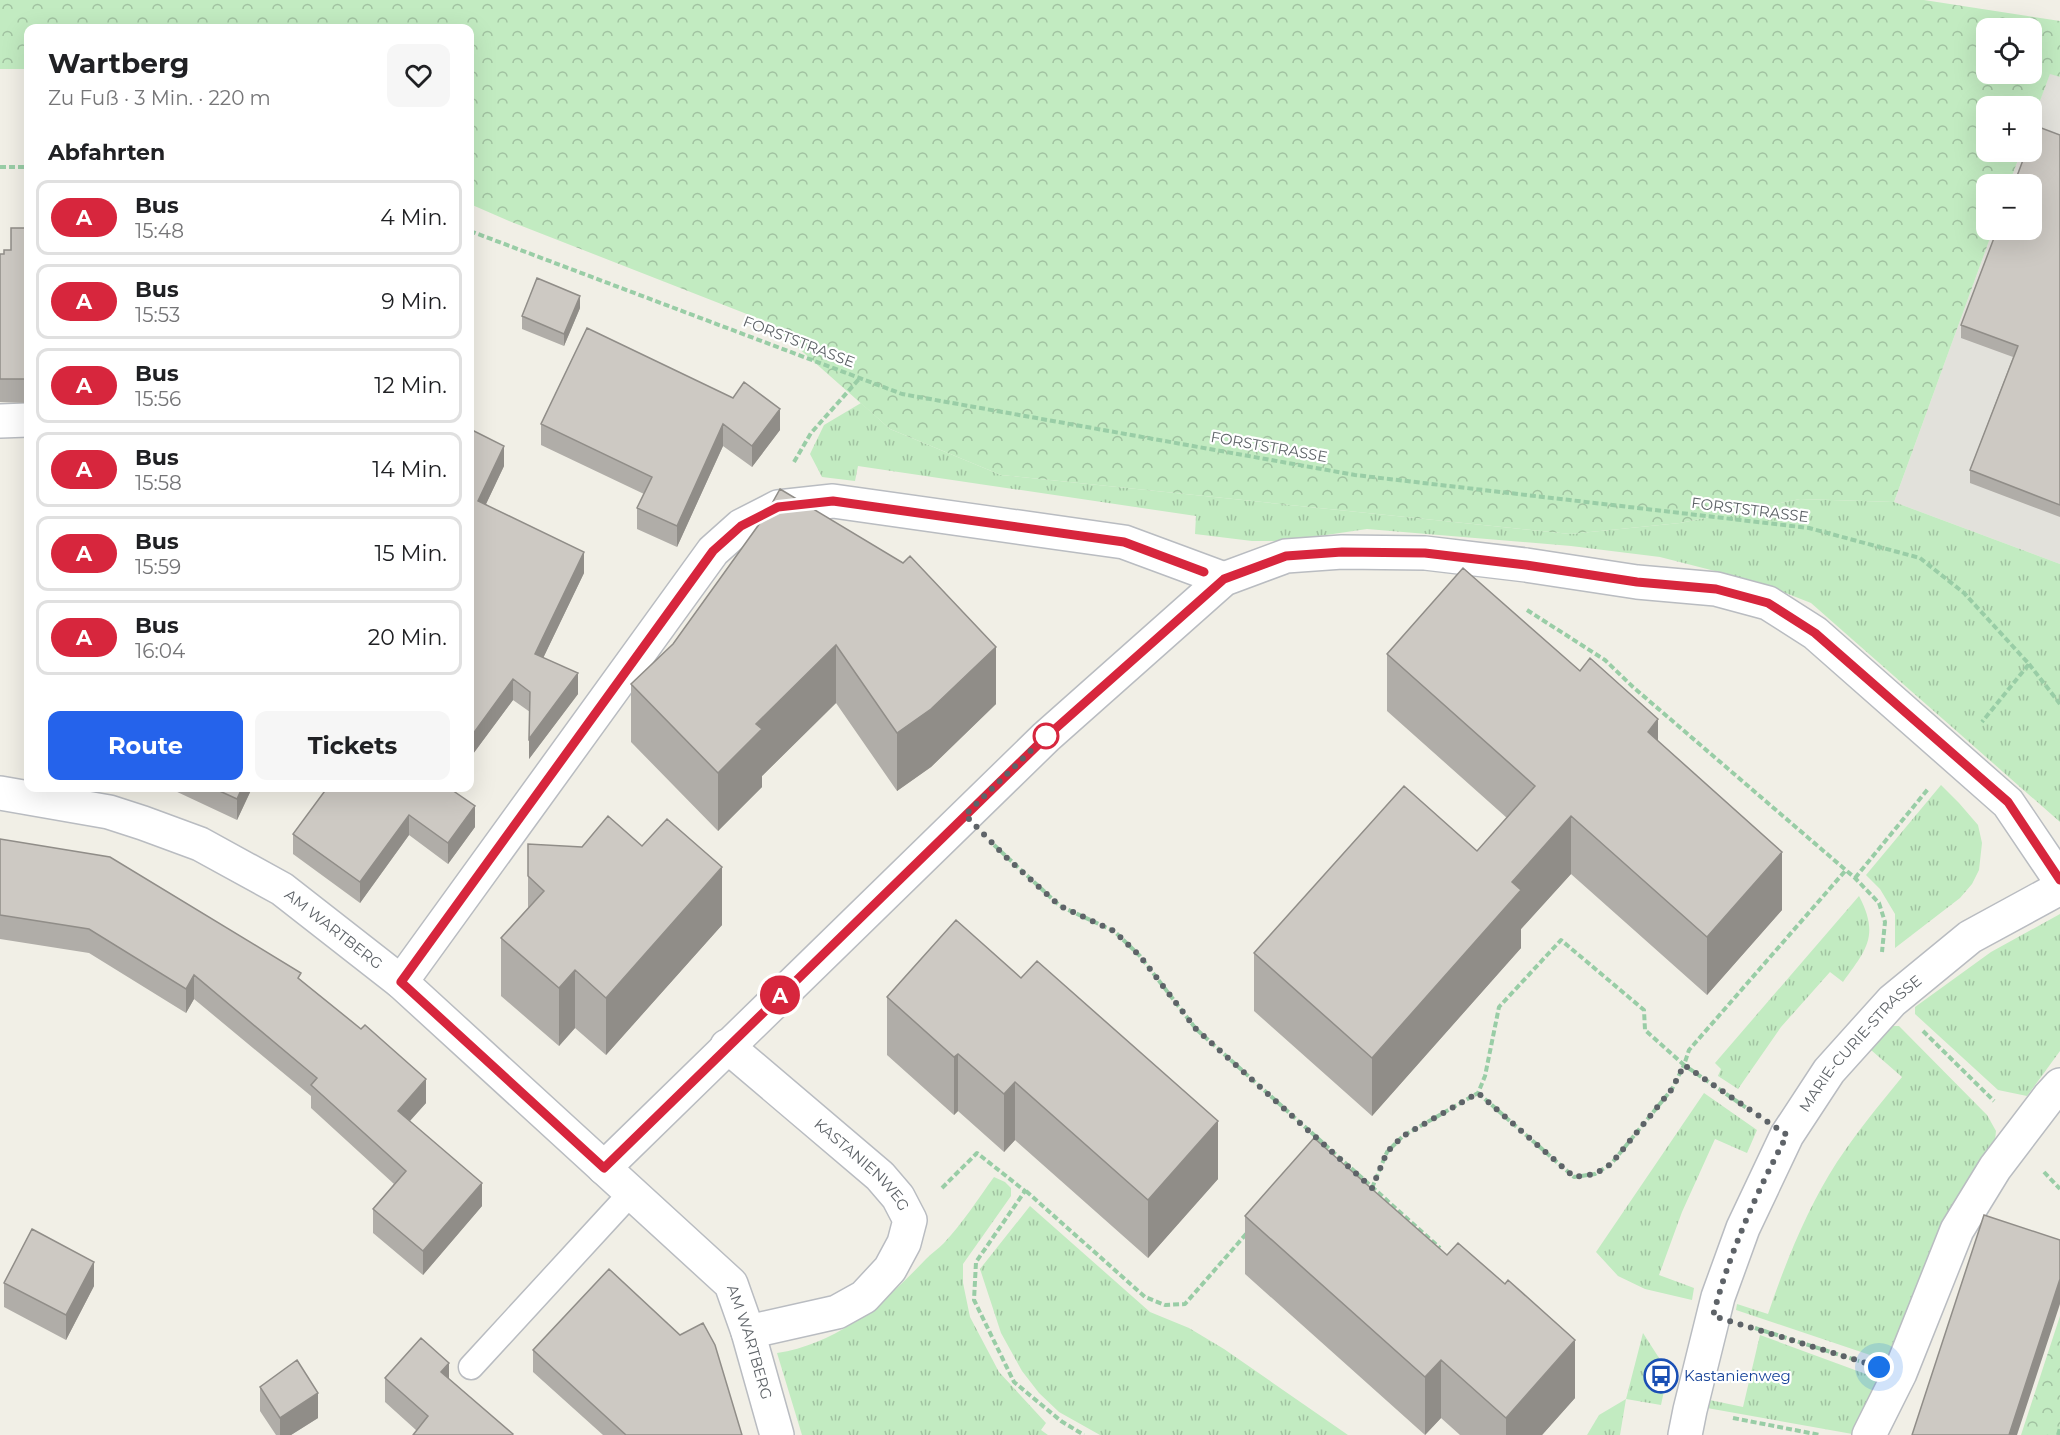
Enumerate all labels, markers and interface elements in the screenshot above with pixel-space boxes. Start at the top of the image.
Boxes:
map controls [1976,18,2042,240]
button: locate [1976,18,2042,84]
button: heart [387,44,450,107]
text: Wartberg [48,46,189,80]
text: Zu Fuß · 3 Min. · 220 m [48,86,271,110]
button: + [1976,96,2042,162]
text: Abfahrten [48,139,165,166]
button: − [1976,174,2042,240]
text: Bus [135,192,179,219]
text: 4 Min. [380,204,447,231]
text: A [76,205,92,230]
text: 15:48 [135,219,184,243]
text: Bus [135,276,179,303]
text: 9 Min. [381,288,447,315]
text: A [76,289,92,314]
text: 15:53 [135,303,180,327]
street label: FORSTSTRASSE [741,312,858,372]
text: Bus [135,360,179,387]
text: 12 Min. [374,372,447,399]
text: A [76,373,92,398]
text: 15:56 [135,387,181,411]
street label: FORSTSTRASSE [1209,427,1329,466]
text: Bus [135,444,179,471]
text: 14 Min. [372,456,447,483]
text: A [76,457,92,482]
text: 15:58 [135,471,182,495]
street label: FORSTSTRASSE [1690,493,1810,526]
text: Bus [135,528,179,555]
text: 15 Min. [374,540,447,567]
text: A [76,541,92,566]
text: 15:59 [135,555,181,579]
text: Bus [135,612,179,639]
text: 20 Min. [368,624,447,651]
text: A [76,625,92,650]
text: 16:04 [135,639,185,663]
button: Route [48,711,243,780]
button: Tickets [255,711,450,780]
unlabelled marker [1033,723,1059,749]
street label: AM WARTBERG [281,885,387,973]
street label: MARIE-CURIE-STRASSE [1795,971,1925,1115]
line badge: A [760,976,800,1014]
text: A [772,983,788,1008]
street label: KASTANIENWEG [810,1114,914,1214]
street label: AM WARTBERG [723,1282,776,1401]
your location [1864,1352,1894,1382]
bus stop icon: Kastanienweg [1643,1358,1679,1394]
place label: Kastanienweg [1684,1366,1791,1385]

